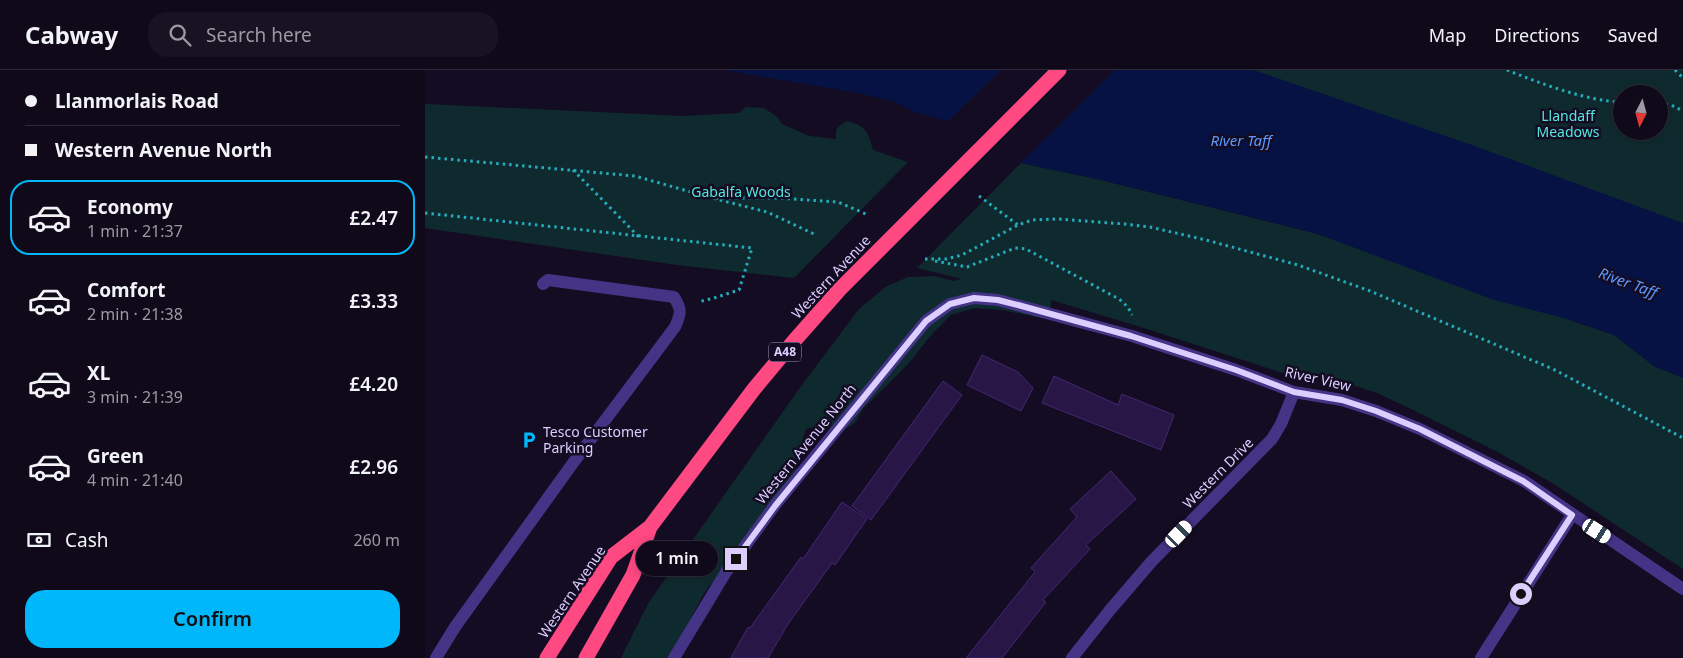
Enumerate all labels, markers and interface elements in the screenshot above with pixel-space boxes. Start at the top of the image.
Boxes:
search box [148,12,498,57]
text: Cabway [25,18,118,51]
icon: search [166,21,194,49]
text: Search here [206,22,312,48]
text: Map [1429,23,1466,47]
text: Directions [1494,23,1580,47]
text: Saved [1608,23,1658,47]
north arrow [1613,85,1667,140]
map controls [1613,85,1668,140]
text: Llanmorlais Road [55,88,219,114]
park label: Llandaff Meadows [1537,106,1600,141]
water label: River Taff [1210,130,1274,150]
text: Western Avenue North [55,137,272,163]
park label: Gabalfa Woods [691,182,791,201]
text: Economy [87,194,173,220]
icon: car [27,195,72,240]
text: £2.47 [349,205,398,231]
text: 1 min · 21:37 [87,220,183,242]
street label: Western Avenue [787,231,874,322]
water label: River Taff [1596,262,1663,303]
text: Comfort [87,277,166,303]
icon: car [27,278,72,323]
text: £3.33 [349,288,398,314]
text: 2 min · 21:38 [87,303,183,325]
road number: A48 [769,342,801,362]
text: XL [87,360,110,386]
icon: car [27,361,72,406]
street label: River View [1283,362,1353,395]
text: £4.20 [349,371,398,397]
street label: Western Avenue North [751,380,860,508]
text: 3 min · 21:39 [87,386,183,408]
place label: Tesco Customer Parking [543,422,648,457]
parking icon: Tesco Customer Parking [519,430,539,450]
street label: Western Drive [1178,433,1257,512]
text: Green [87,443,144,469]
icon: car [27,444,72,489]
text: £2.96 [349,454,398,480]
text: 4 min · 21:40 [87,469,183,491]
car [1580,517,1613,545]
car [1163,518,1194,550]
icon: cash [25,526,53,554]
text: Cash [65,527,109,553]
text: 260 m [353,529,400,551]
street label: Western Avenue [534,542,610,642]
callout: 1 min [636,542,719,576]
text: 1 min [655,547,699,569]
route end [725,548,747,570]
route start [1510,583,1532,605]
button: Confirm [25,590,400,648]

